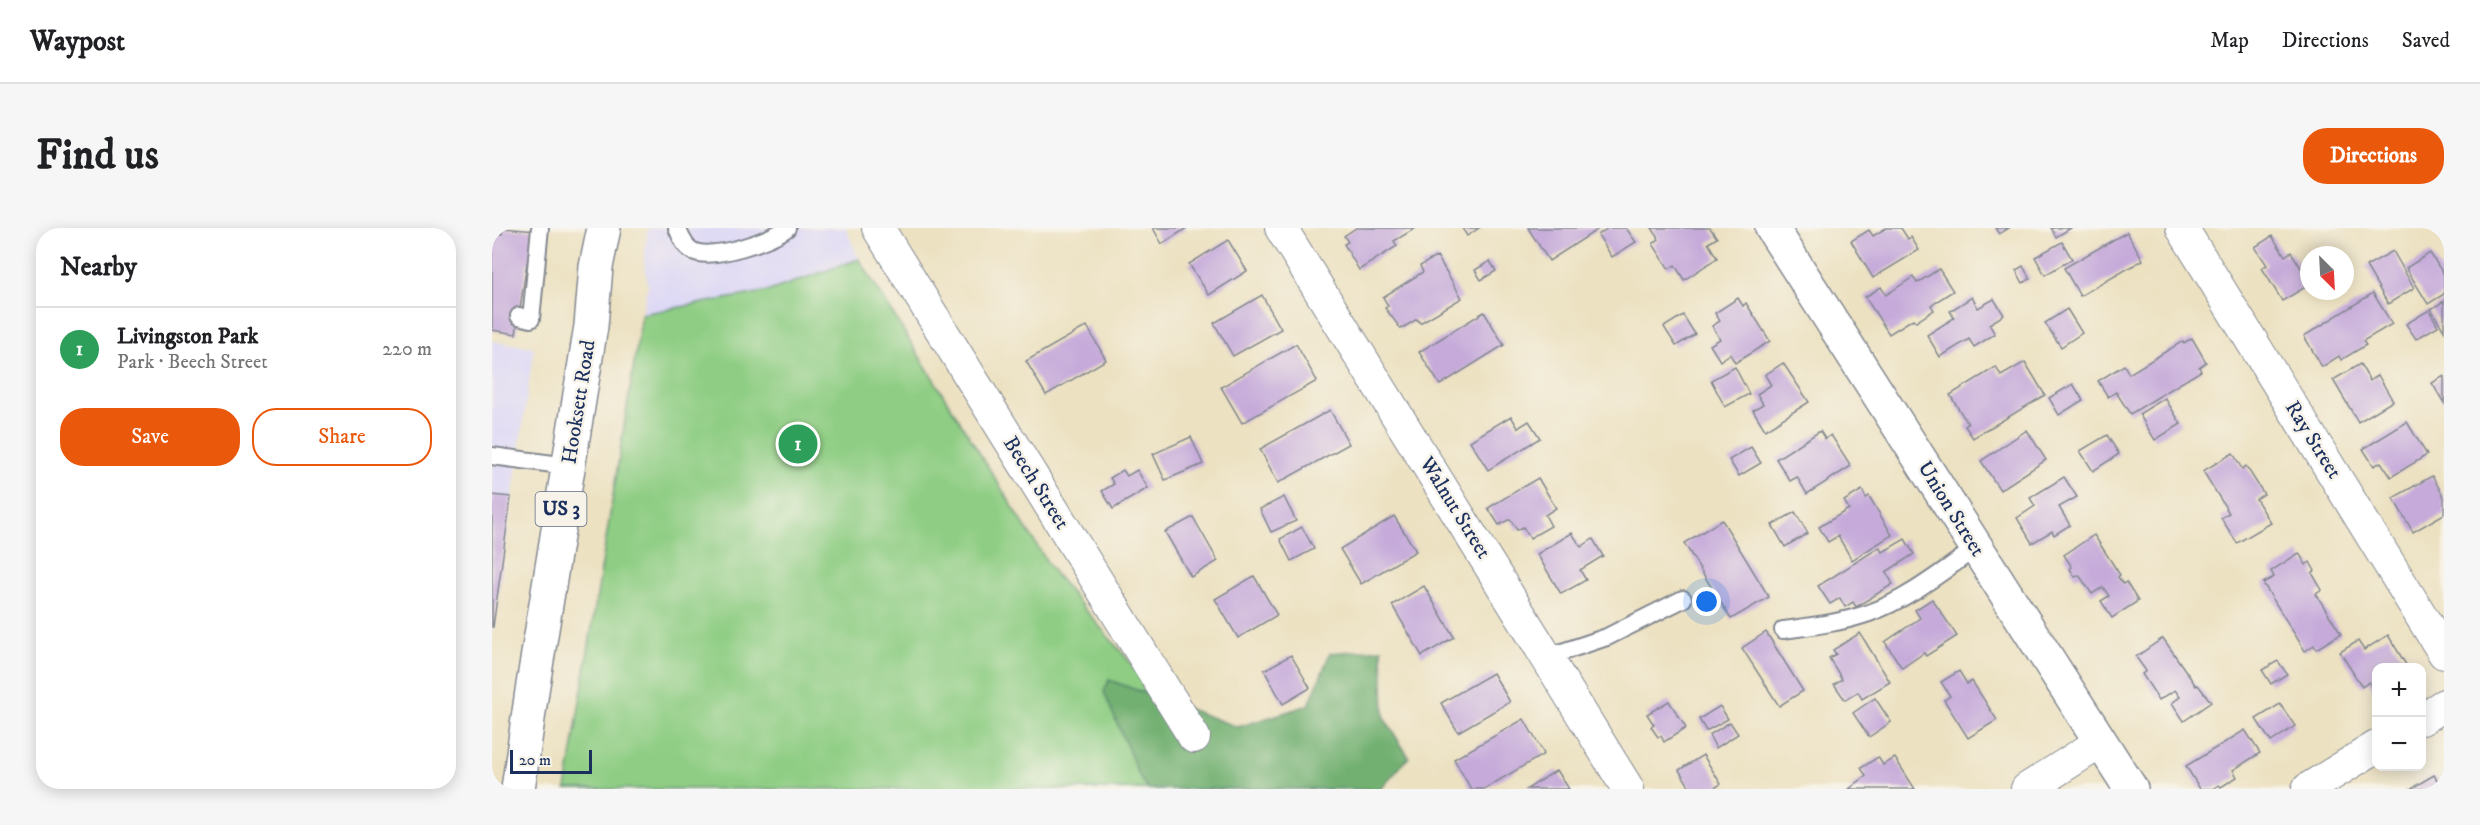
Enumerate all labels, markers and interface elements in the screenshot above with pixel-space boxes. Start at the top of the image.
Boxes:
text: Waypost [30,24,125,59]
text: Map [2210,28,2249,54]
text: Directions [2282,28,2369,54]
text: Saved [2402,28,2450,54]
button: Directions [2303,128,2444,184]
text: Find us [36,130,159,182]
north arrow [2300,246,2354,300]
text: Nearby [60,251,137,284]
text: Livingston Park [117,323,259,350]
text: 1 [76,337,83,362]
text: 220 m [382,337,432,362]
street label: Hooksett Road [556,338,602,466]
text: Park · Beech Street [117,350,268,375]
street label: Ray Street [2279,396,2347,484]
button: Save [60,408,240,466]
button: Share [252,408,432,466]
pin: 1 [778,422,818,466]
street label: Beech Street [997,432,1075,535]
street label: Walnut Street [1413,451,1497,564]
street label: Union Street [1911,457,1991,562]
road number: US 3 [536,492,586,526]
your location [1692,587,1721,616]
map controls [2372,663,2426,771]
button: + [2372,663,2426,717]
button: − [2372,717,2426,771]
scale bar [510,747,592,774]
text: 20 m [519,750,551,770]

